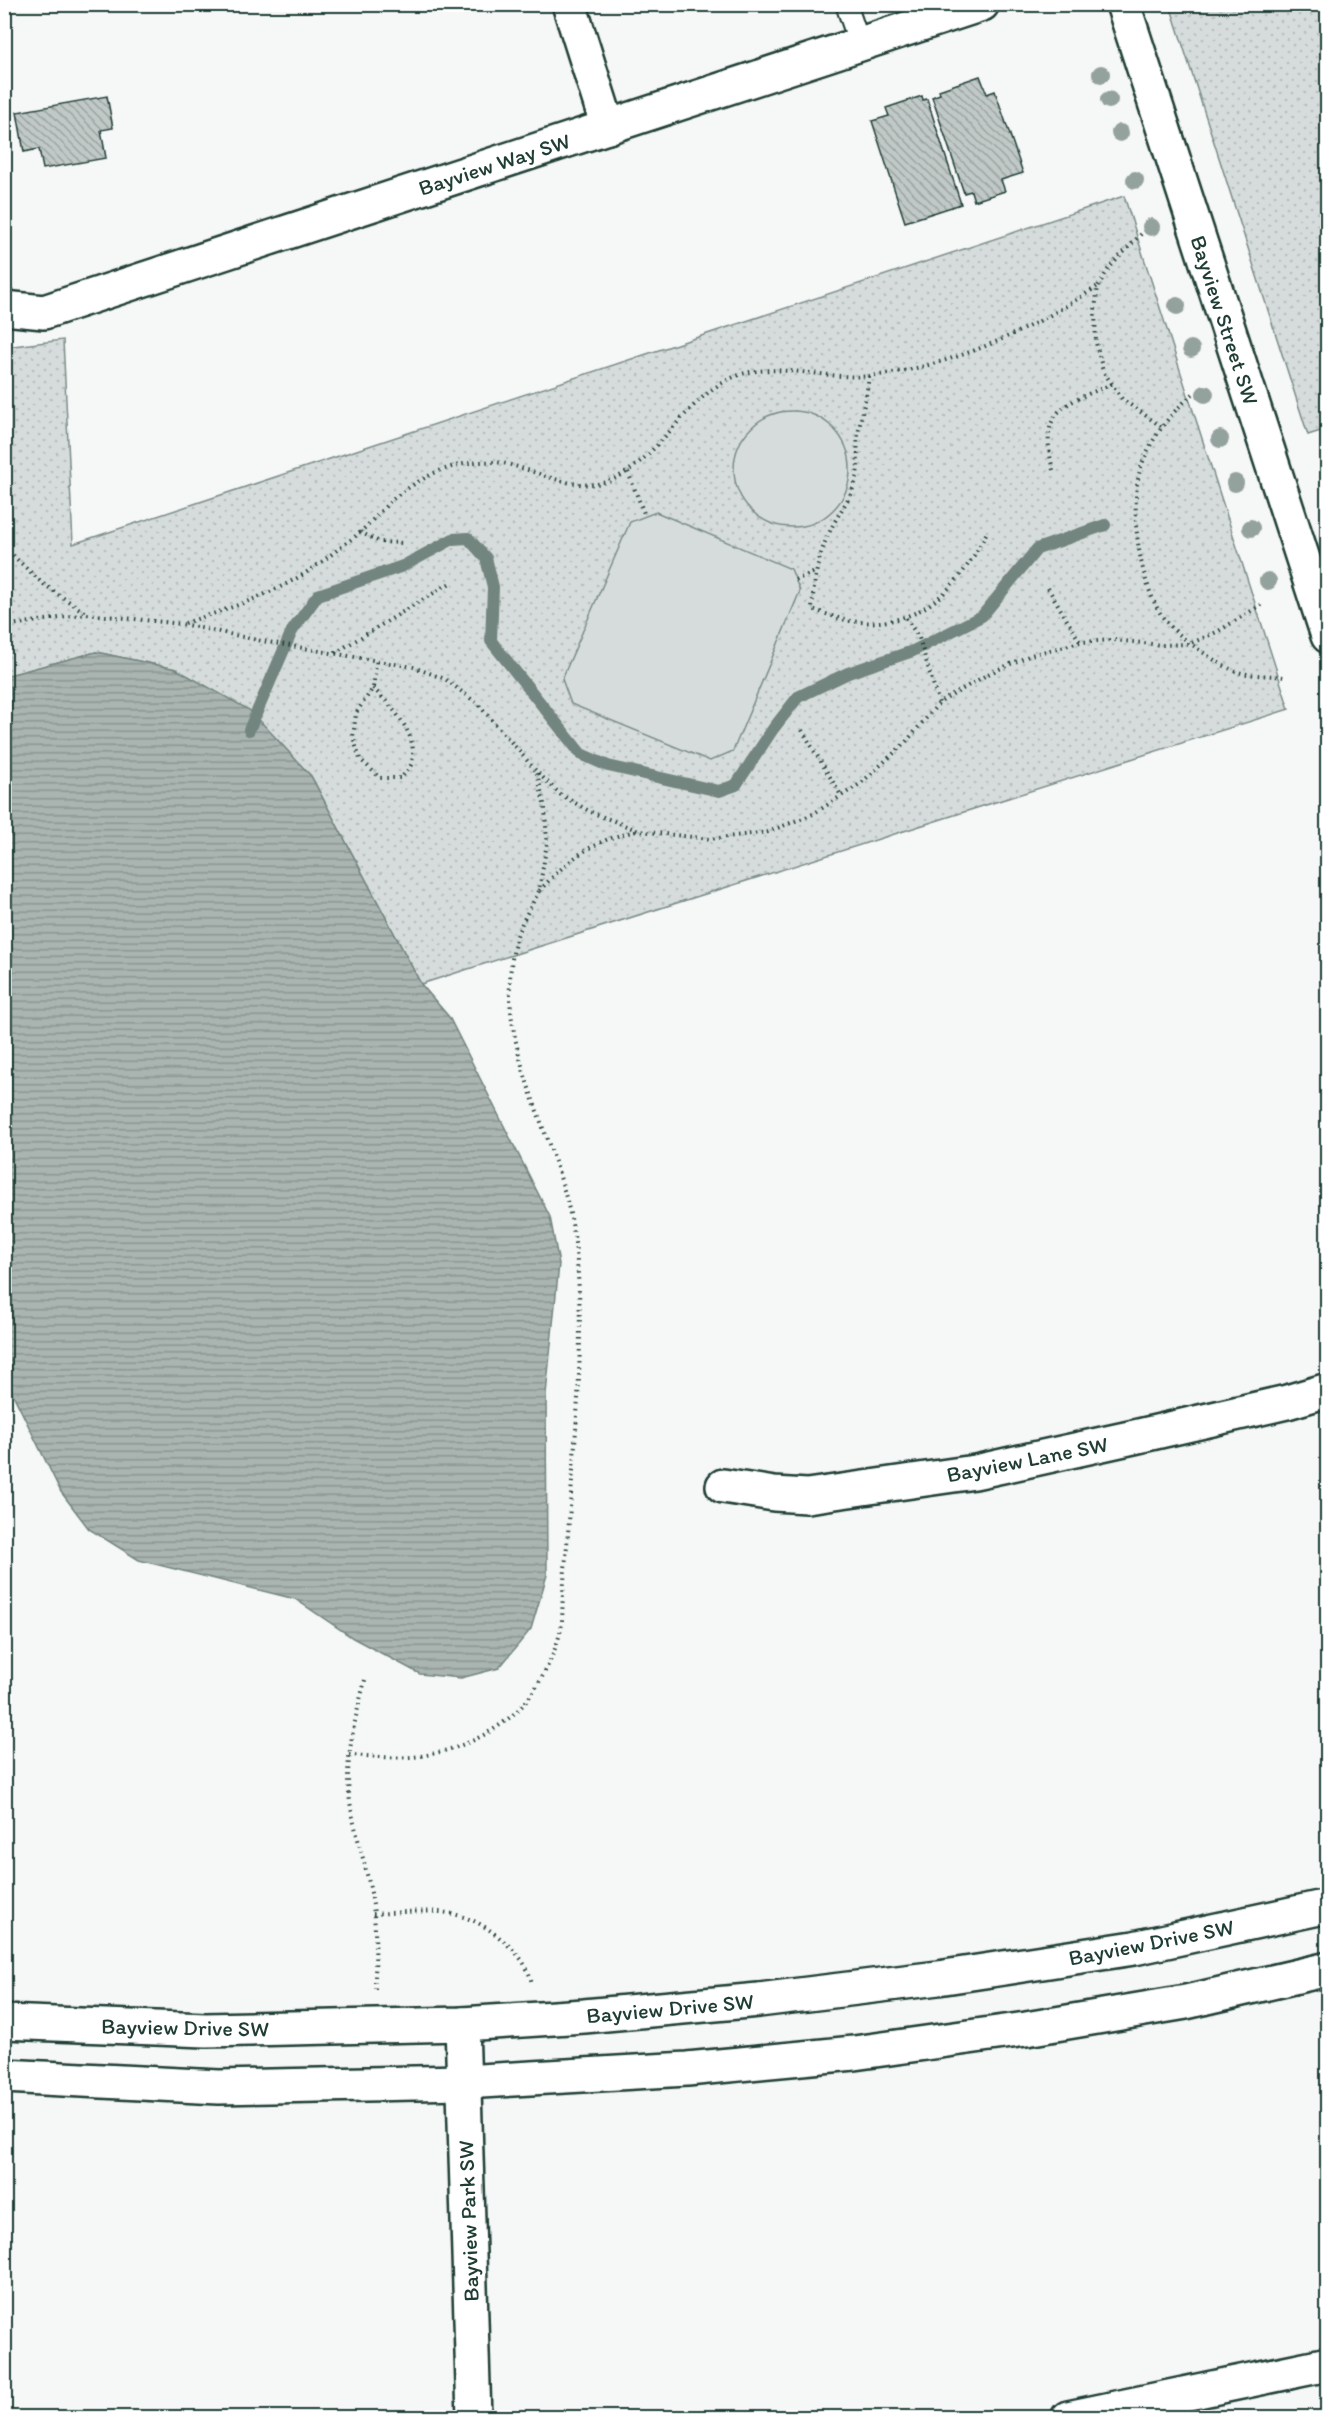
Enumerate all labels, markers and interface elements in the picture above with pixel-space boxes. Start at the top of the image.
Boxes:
street label: Bayview Way SW [415,127,574,202]
street label: Bayview Street SW [1184,232,1265,408]
street label: Bayview Lane SW [944,1431,1110,1488]
street label: Bayview Drive SW [1066,1913,1236,1972]
street label: Bayview Drive SW [585,1988,755,2029]
street label: Bayview Drive SW [101,2013,269,2042]
street label: Bayview Park SW [452,2140,485,2302]

